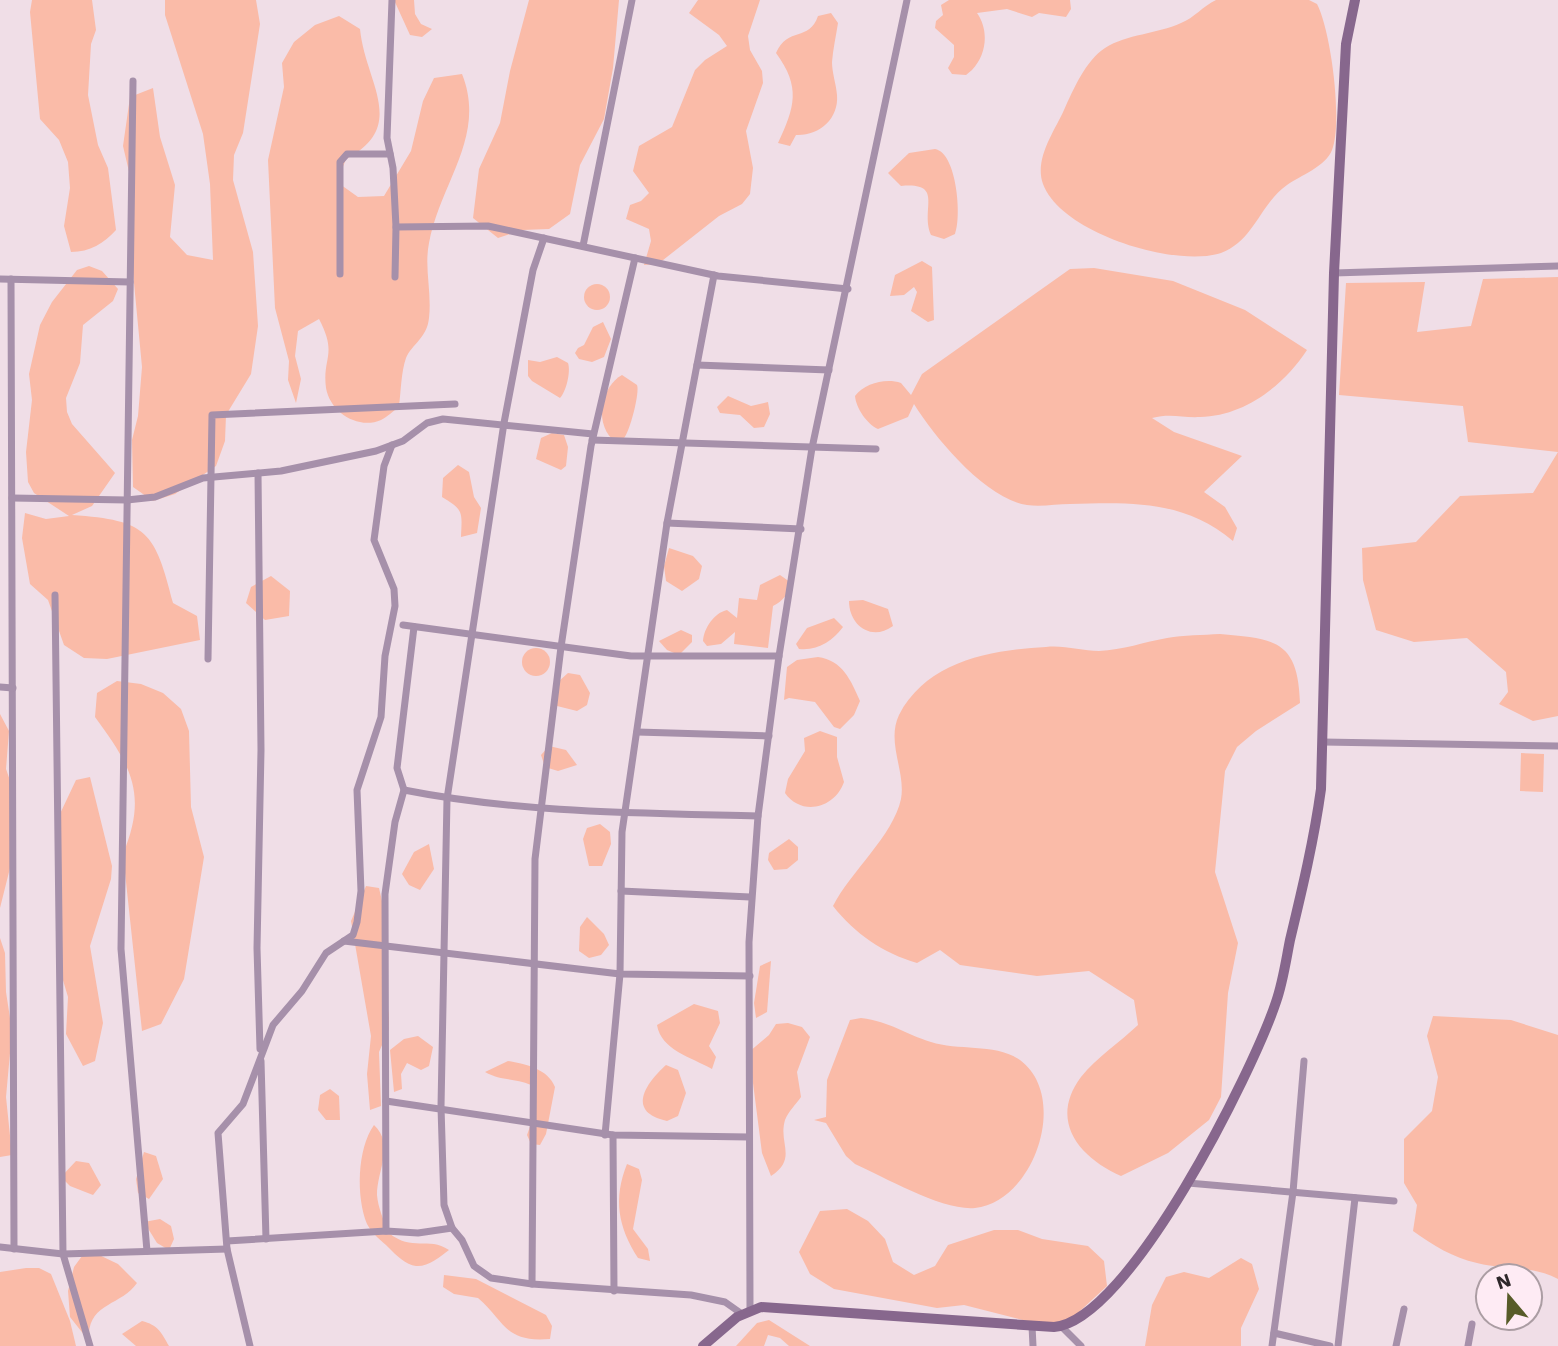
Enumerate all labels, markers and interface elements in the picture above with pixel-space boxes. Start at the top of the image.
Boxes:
north arrow [1474,1262,1544,1332]
text: N [1493,1268,1514,1295]

